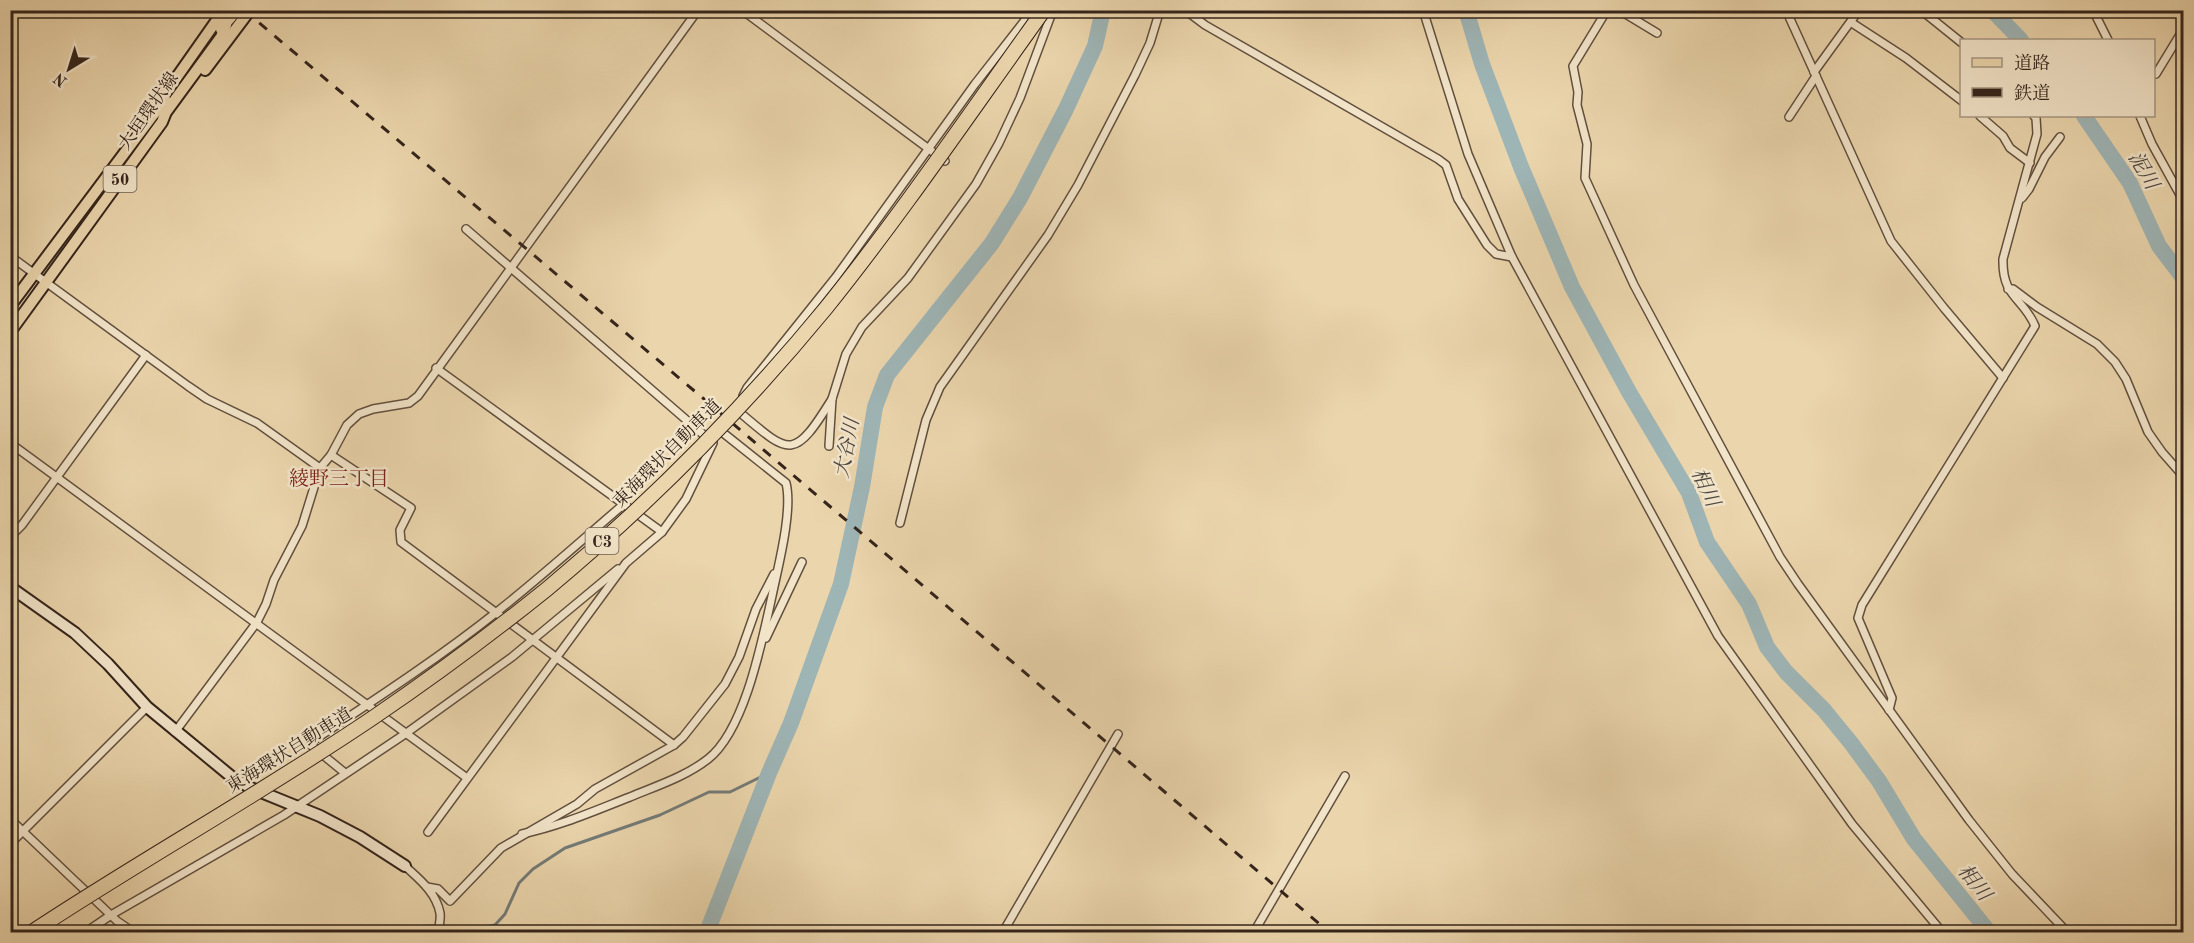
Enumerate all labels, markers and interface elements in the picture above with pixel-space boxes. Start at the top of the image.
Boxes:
north arrow [39,39,99,99]
legend [1960,39,2155,117]
text: 道路 [2014,53,2050,73]
street label: 大垣環状線 [114,68,182,154]
text: N [51,69,71,89]
text: 鉄道 [2014,83,2050,103]
water label: 泥川 [2124,148,2164,195]
road number: 50 [104,166,136,192]
street label: 東海環状自動車道 [609,395,725,511]
water label: 大谷川 [830,415,864,480]
water label: 相川 [1687,465,1724,512]
district label: 綾野三丁目 [289,468,389,490]
road number: C3 [586,528,618,554]
street label: 東海環状自動車道 [223,703,355,797]
water label: 相川 [1953,860,1997,907]

